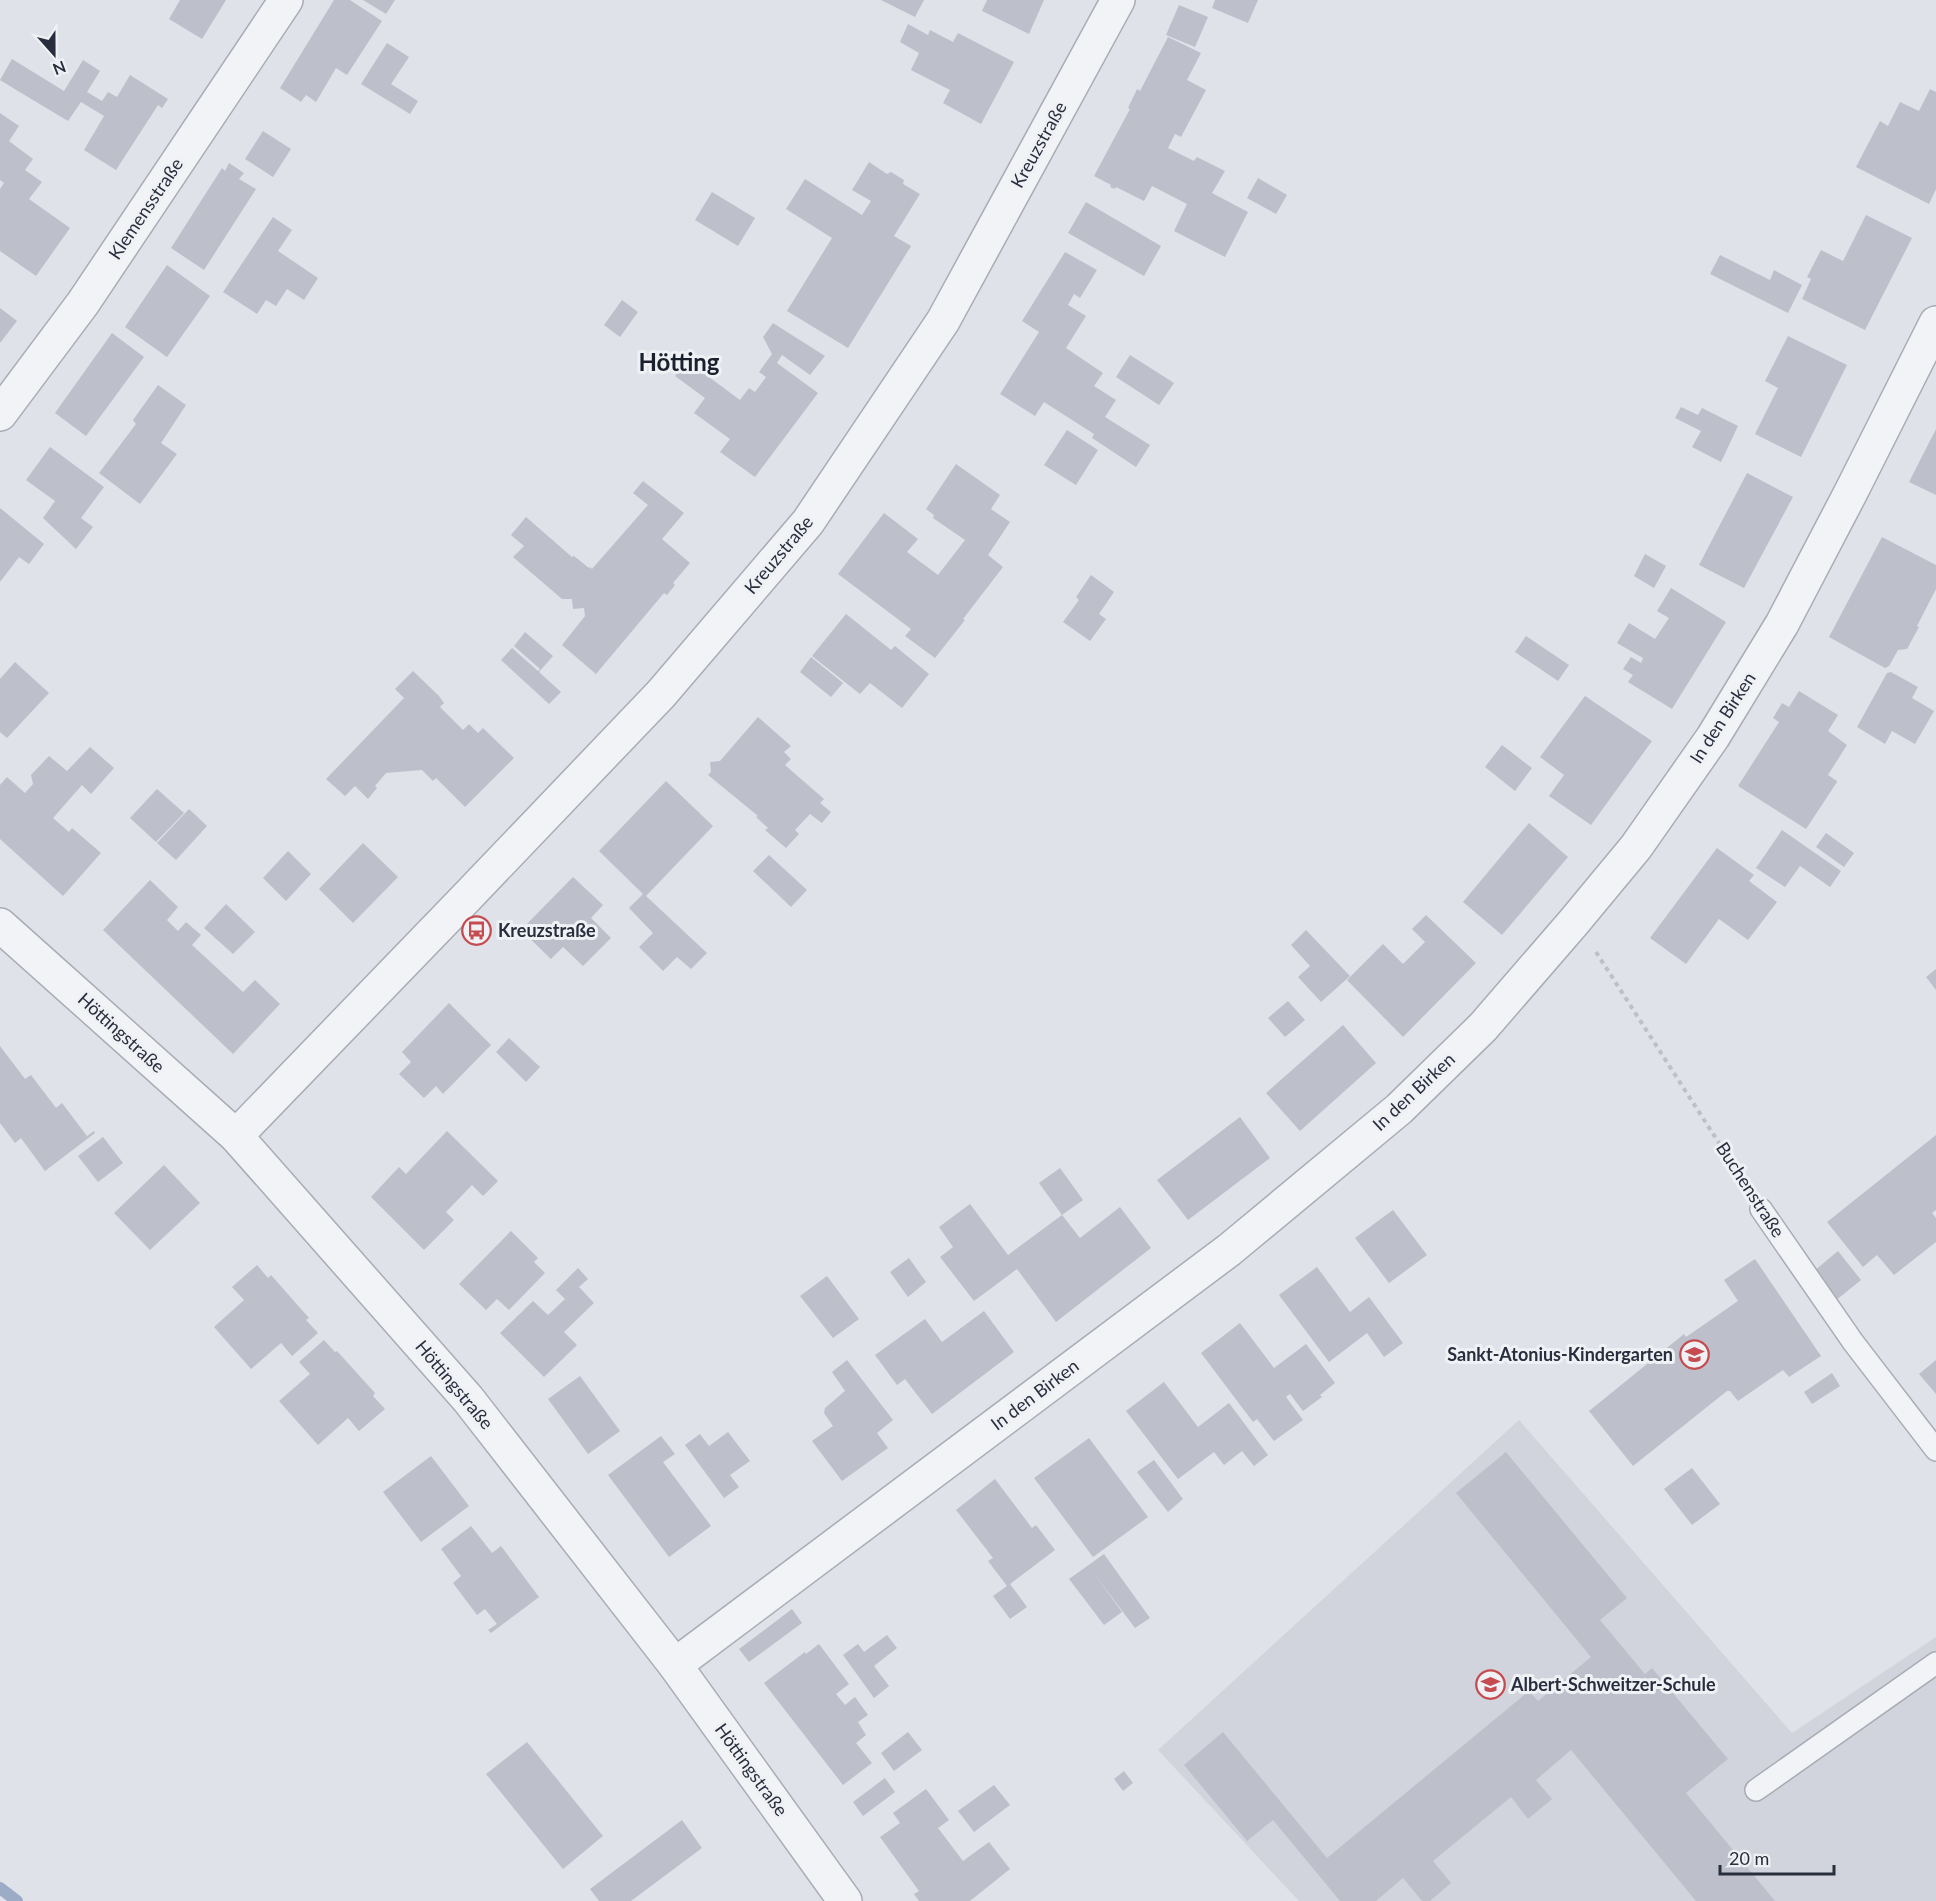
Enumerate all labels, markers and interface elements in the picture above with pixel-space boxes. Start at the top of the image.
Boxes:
north arrow [24,24,84,84]
text: N [50,57,69,80]
street label: Kreuzstraße [1005,97,1071,192]
street label: Klemensstraße [103,154,187,263]
district label: Hötting [638,347,720,376]
street label: Kreuzstraße [739,511,817,598]
street label: In den Birken [1685,668,1760,767]
bus stop icon: Kreuzstraße [461,915,493,947]
place label: Kreuzstraße [498,919,596,941]
street label: Höttingstraße [74,988,170,1077]
street label: In den Birken [1368,1048,1459,1135]
street label: Buchenstraße [1712,1138,1790,1241]
street label: Höttingstraße [411,1335,498,1433]
school or university icon: Sankt-Atonius-Kindergarten [1678,1339,1710,1371]
place label: Sankt-Atonius-Kindergarten [1447,1343,1673,1365]
street label: In den Birken [986,1354,1083,1434]
school or university icon: Albert-Schweitzer-Schule [1474,1669,1506,1701]
place label: Albert-Schweitzer-Schule [1510,1673,1716,1695]
street label: Höttingstraße [711,1719,793,1820]
scale bar [1720,1838,1834,1876]
text: 20 m [1729,1847,1769,1869]

